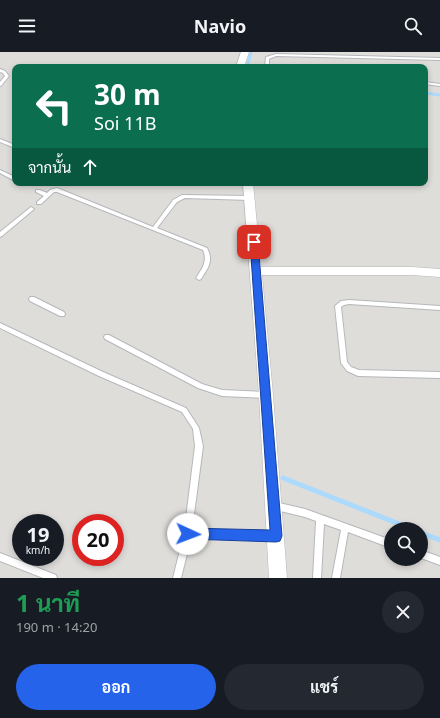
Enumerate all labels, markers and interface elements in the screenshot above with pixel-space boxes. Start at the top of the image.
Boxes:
text: Navio [194,14,246,38]
icon: menu [16,15,38,37]
icon: search [402,15,424,37]
text: 30 m [94,75,161,113]
icon: left [28,80,80,132]
text: Soi 11B [94,111,156,135]
icon: ahead [79,156,101,178]
text: จากนั้น [28,157,71,177]
pin [237,225,271,259]
icon: arrive [243,231,265,253]
position arrow [167,513,209,555]
speed limit sign: 20 [72,514,124,566]
text: 19 [27,521,49,548]
map controls [384,522,428,566]
button: search [384,522,428,566]
text: km/h [26,543,50,557]
text: 1 นาที [16,586,80,619]
button: close [382,591,424,633]
text: 190 m · 14:20 [16,618,97,636]
button: ออก [16,664,216,710]
button: แชร์ [224,664,424,710]

